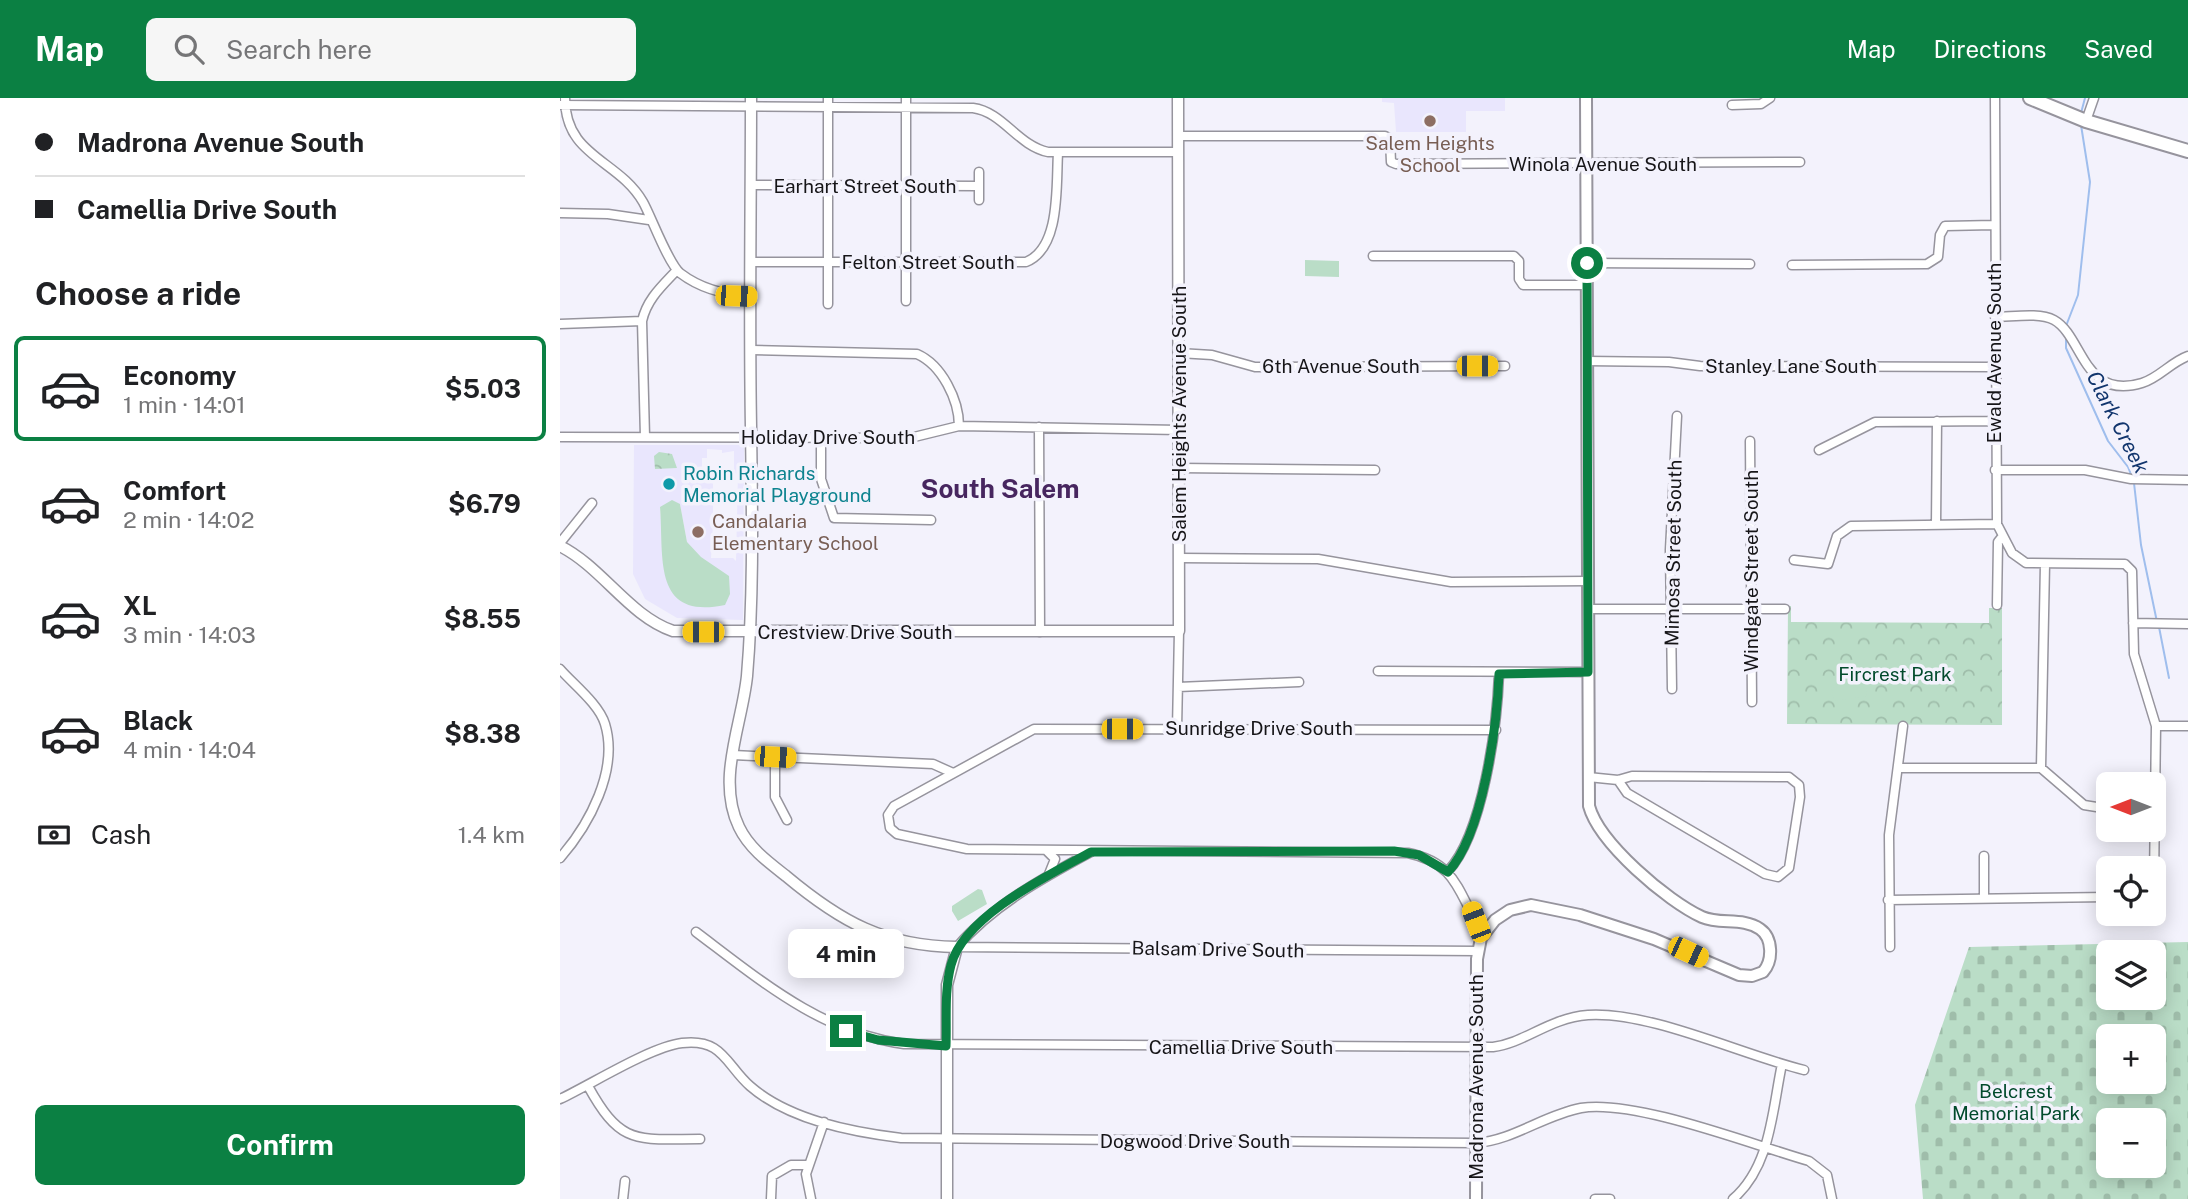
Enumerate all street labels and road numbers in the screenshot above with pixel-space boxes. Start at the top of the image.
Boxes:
street label: Winola Avenue South [1509,153,1697,175]
street label: Earhart Street South [773,175,957,197]
street label: Felton Street South [841,251,1015,273]
street label: Ewald Avenue South [1983,263,2005,443]
street label: Salem Heights Avenue South [1168,286,1190,542]
street label: 6th Avenue South [1262,355,1420,377]
street label: Stanley Lane South [1705,355,1877,377]
street label: Holiday Drive South [741,426,915,448]
street label: Mimosa Street South [1660,460,1686,646]
street label: Windgate Street South [1740,470,1762,672]
street label: Crestview Drive South [758,621,952,643]
street label: Sunridge Drive South [1165,717,1353,739]
street label: Balsam Drive South [1131,936,1305,962]
street label: Madrona Avenue South [1465,974,1487,1180]
street label: Camellia Drive South [1149,1036,1333,1058]
street label: Dogwood Drive South [1100,1130,1290,1152]

